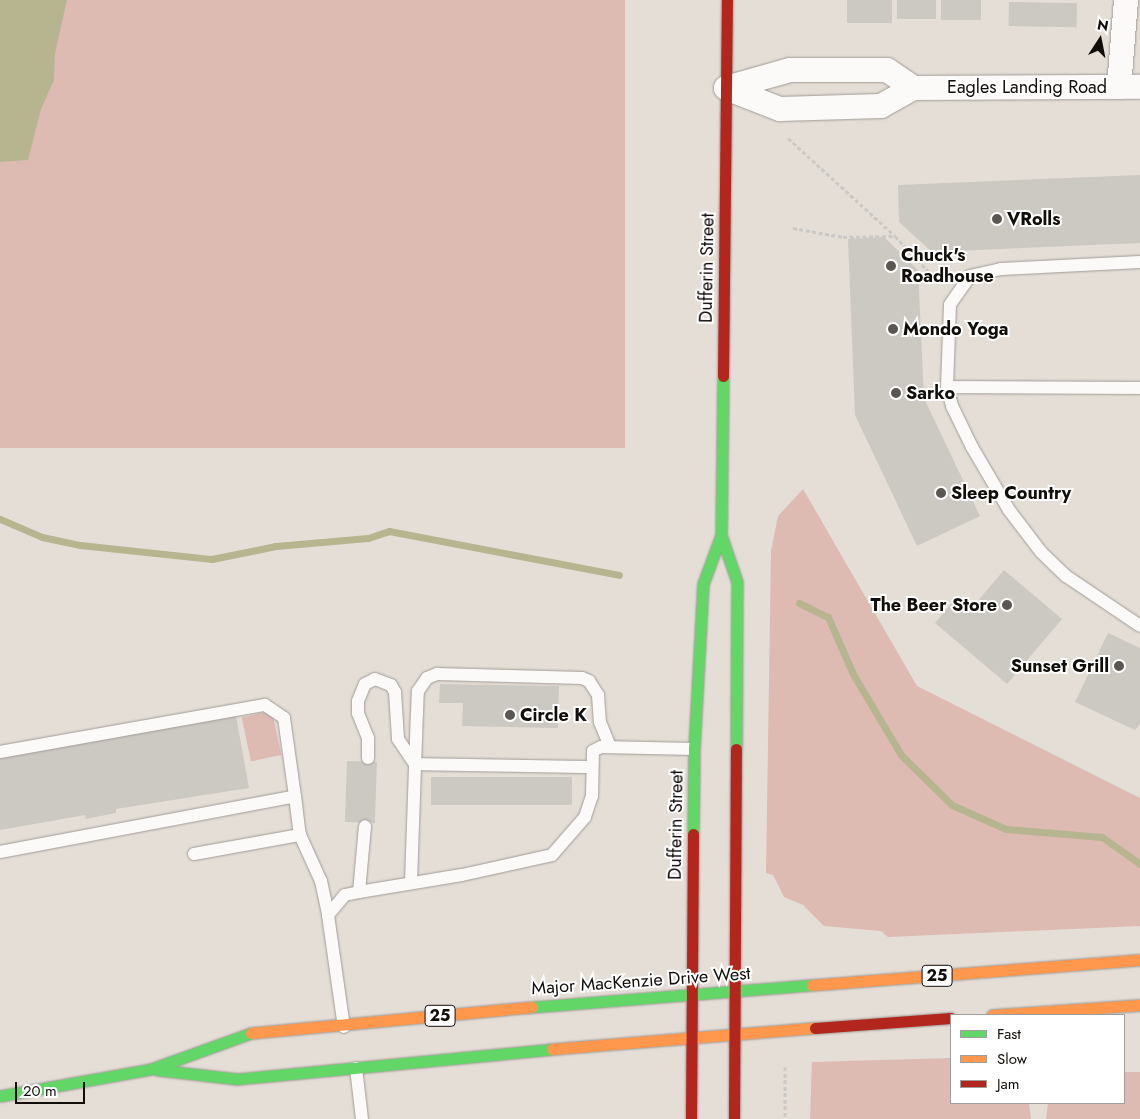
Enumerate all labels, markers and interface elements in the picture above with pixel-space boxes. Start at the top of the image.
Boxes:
text: N [1095,14,1110,36]
north arrow [1075,15,1125,65]
street label: Eagles Landing Road [947,76,1107,98]
place label: VRolls [1007,208,1060,230]
street label: Dufferin Street [695,213,719,323]
marker: VRolls [991,213,1003,225]
place label: Chuck's Roadhouse [901,245,994,288]
marker: Chuck's Roadhouse [885,260,897,272]
place label: Mondo Yoga [903,318,1009,340]
marker: Mondo Yoga [887,323,899,335]
place label: Sarko [906,382,955,404]
marker: Sarko [890,387,902,399]
place label: Sleep Country [951,482,1071,504]
marker: Sleep Country [935,487,947,499]
place label: The Beer Store [871,594,997,616]
marker: The Beer Store [1001,599,1013,611]
place label: Sunset Grill [1011,655,1109,677]
marker: Sunset Grill [1113,660,1125,672]
place label: Circle K [520,704,587,726]
marker: Circle K [504,709,516,721]
street label: Dufferin Street [664,770,688,880]
road number: 25 [921,962,953,989]
street label: Major MacKenzie Drive West [531,963,751,999]
road number: 25 [424,1002,456,1030]
legend [950,1014,1125,1104]
text: Fast [997,1023,1021,1045]
text: Slow [997,1048,1027,1070]
scale bar [18,1072,88,1104]
text: Jam [997,1073,1020,1095]
text: 20 m [23,1080,57,1102]

